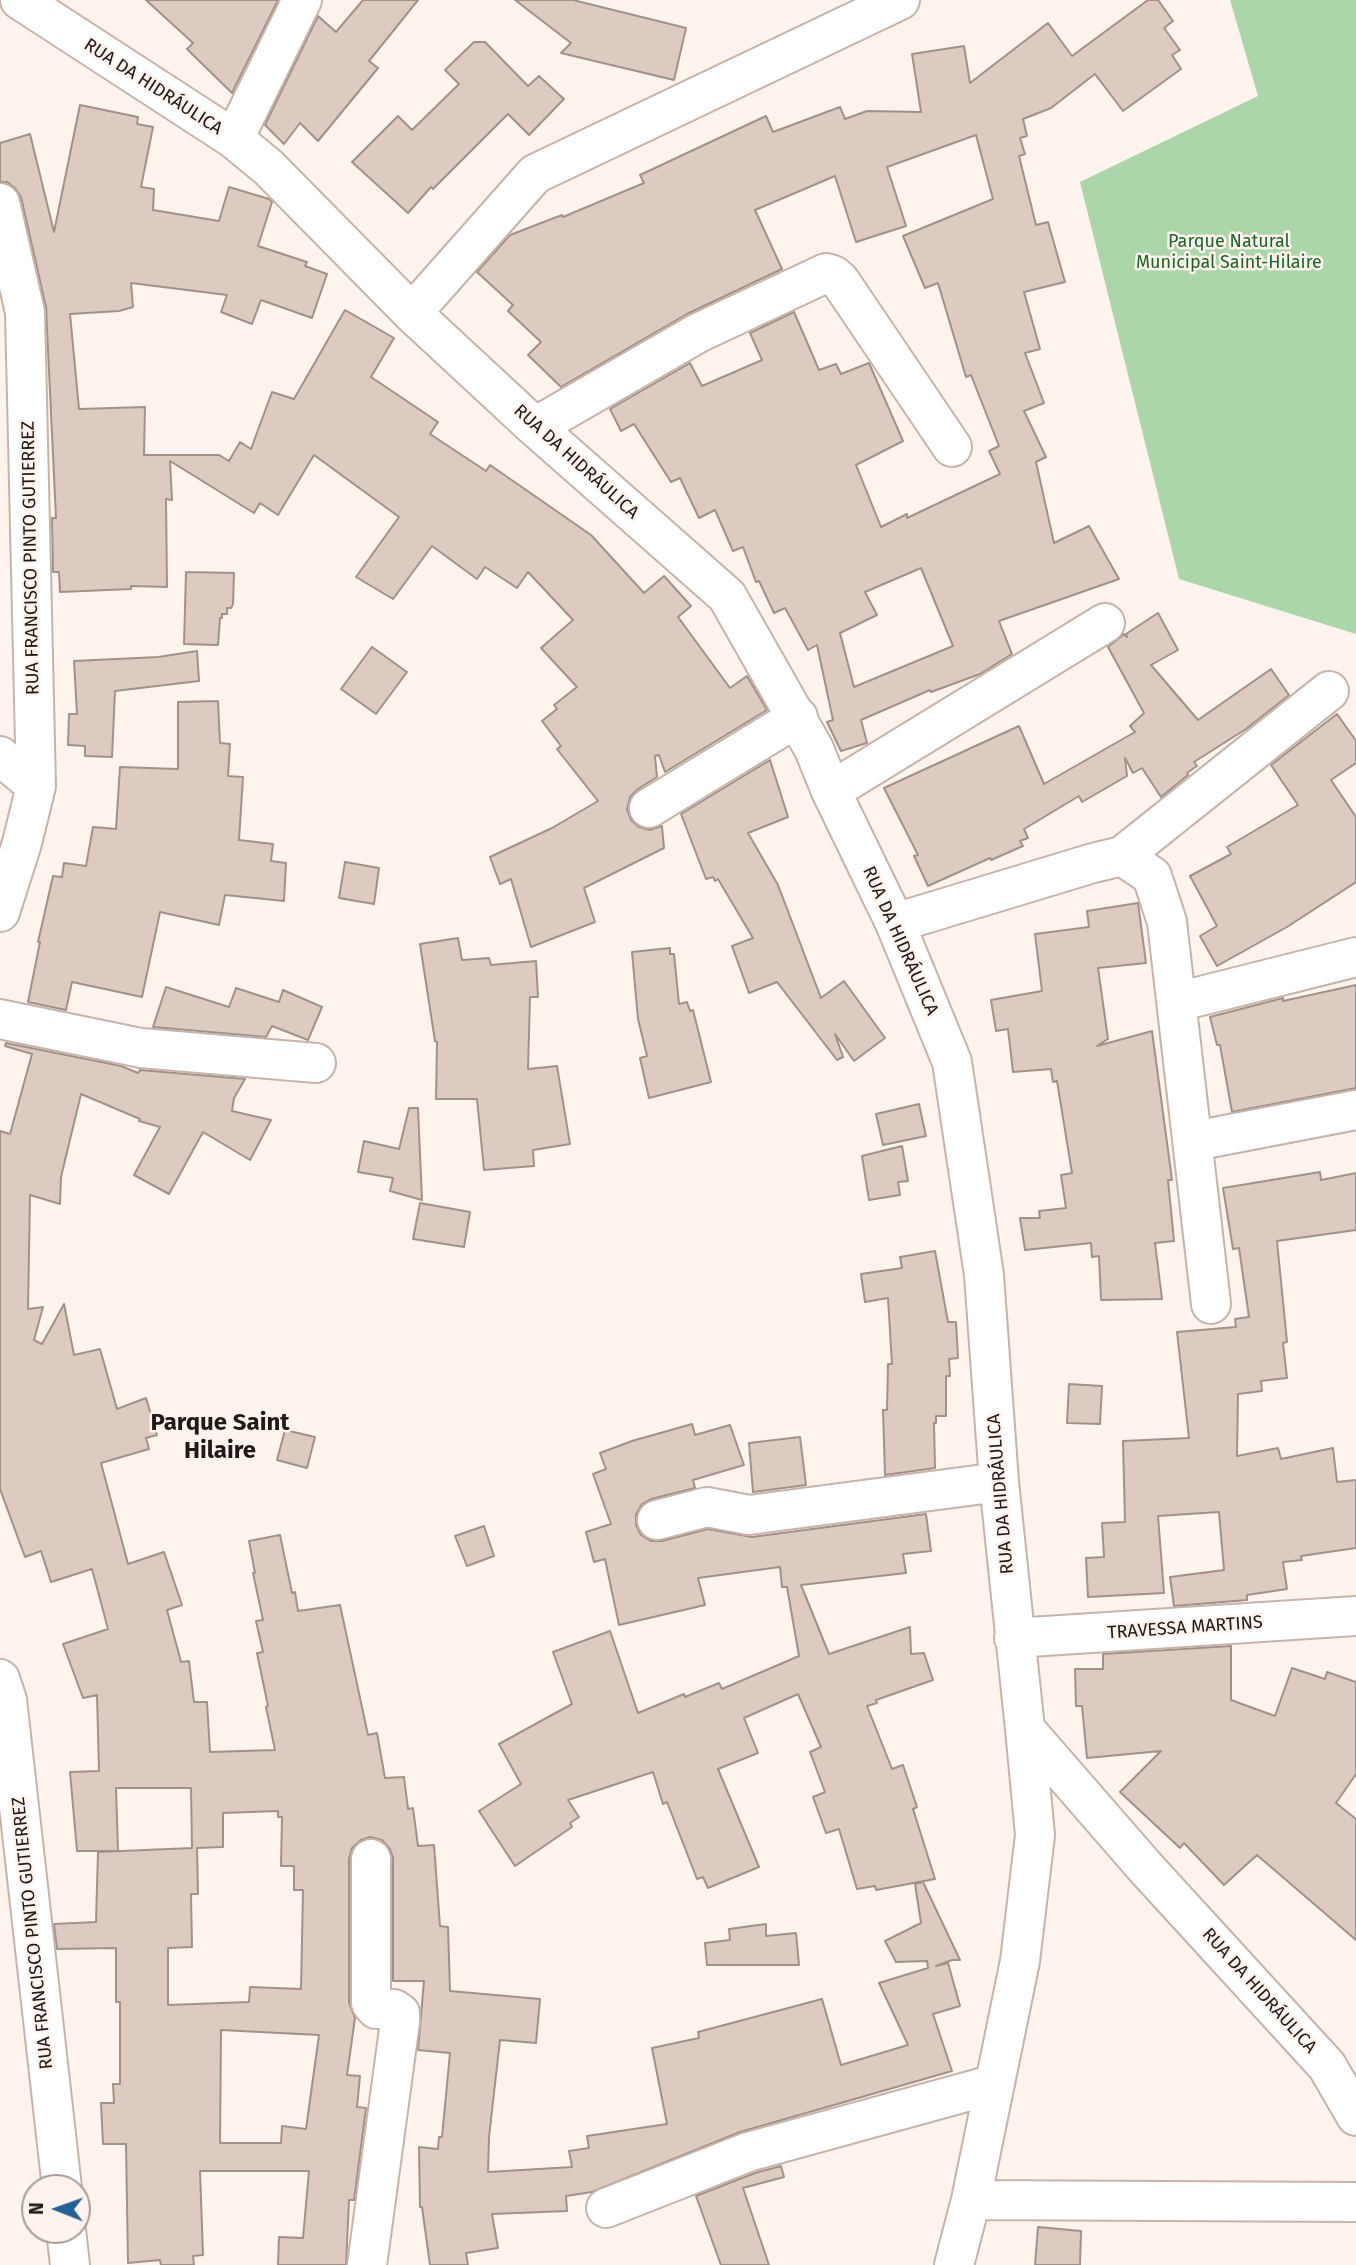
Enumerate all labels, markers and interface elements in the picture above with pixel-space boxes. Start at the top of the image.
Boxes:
street label: RUA DA HIDRÁULICA [80,34,226,140]
park label: Parque Natural Municipal Saint-Hilaire [1136,231,1322,274]
street label: RUA DA HIDRÁULICA [509,400,643,524]
street label: RUA FRANCISCO PINTO GUTIERREZ [18,421,44,695]
street label: RUA DA HIDRÁULICA [857,863,943,1019]
district label: Parque Saint Hilaire [150,1409,290,1465]
street label: RUA DA HIDRÁULICA [983,1413,1019,1575]
street label: TRAVESSA MARTINS [1107,1612,1263,1644]
street label: RUA FRANCISCO PINTO GUTIERREZ [8,1796,58,2070]
street label: RUA DA HIDRÁULICA [1197,1924,1321,2058]
north arrow [21,2174,91,2244]
text: N [25,2202,48,2215]

